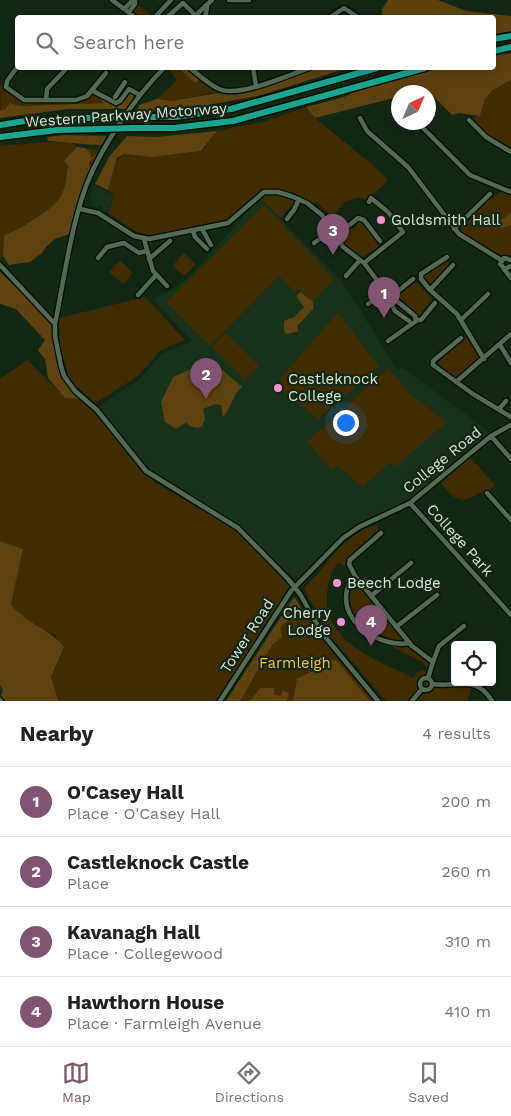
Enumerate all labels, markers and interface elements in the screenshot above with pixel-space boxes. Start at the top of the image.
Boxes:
search box [15,15,496,70]
icon: search [33,29,61,57]
text: Search here [73,31,184,54]
north arrow [391,85,436,130]
street label: Western Parkway Motorway [25,99,228,131]
place label: Goldsmith Hall [391,211,501,229]
pin: 3 [317,214,349,255]
marker: Goldsmith Hall [375,214,387,226]
pin: 1 [368,277,400,318]
pin: 2 [190,358,222,399]
place label: Castleknock College [288,370,378,405]
marker: Castleknock College [272,382,284,394]
your location [333,410,359,436]
street label: College Road [399,423,485,497]
street label: College Park [423,500,498,580]
place label: Beech Lodge [347,574,441,592]
marker: Beech Lodge [331,577,343,589]
street label: Tower Road [216,596,278,676]
place label: Cherry Lodge [283,604,331,639]
pin: 4 [355,605,387,646]
marker: Cherry Lodge [335,616,347,628]
map controls [451,641,496,686]
button: locate [451,641,496,686]
park label: Farmleigh [259,654,331,672]
text: Nearby [20,721,93,746]
text: 4 results [422,724,491,743]
text: O'Casey Hall [67,781,184,804]
text: 1 [33,792,39,811]
text: 200 m [441,792,491,811]
text: Place · O'Casey Hall [67,804,220,823]
text: Castleknock Castle [67,851,249,874]
text: 2 [31,862,41,881]
text: 260 m [441,862,491,881]
text: Place [67,874,109,893]
text: Kavanagh Hall [67,921,200,944]
text: 3 [31,932,41,951]
text: 310 m [445,932,491,951]
text: Place · Collegewood [67,944,223,963]
text: Hawthorn House [67,991,224,1014]
text: 4 [31,1002,41,1021]
text: 410 m [445,1002,491,1021]
text: Place · Farmleigh Avenue [67,1014,261,1033]
tab: Map [62,1059,91,1105]
tab: Directions [215,1059,284,1105]
tab: Saved [408,1059,449,1105]

